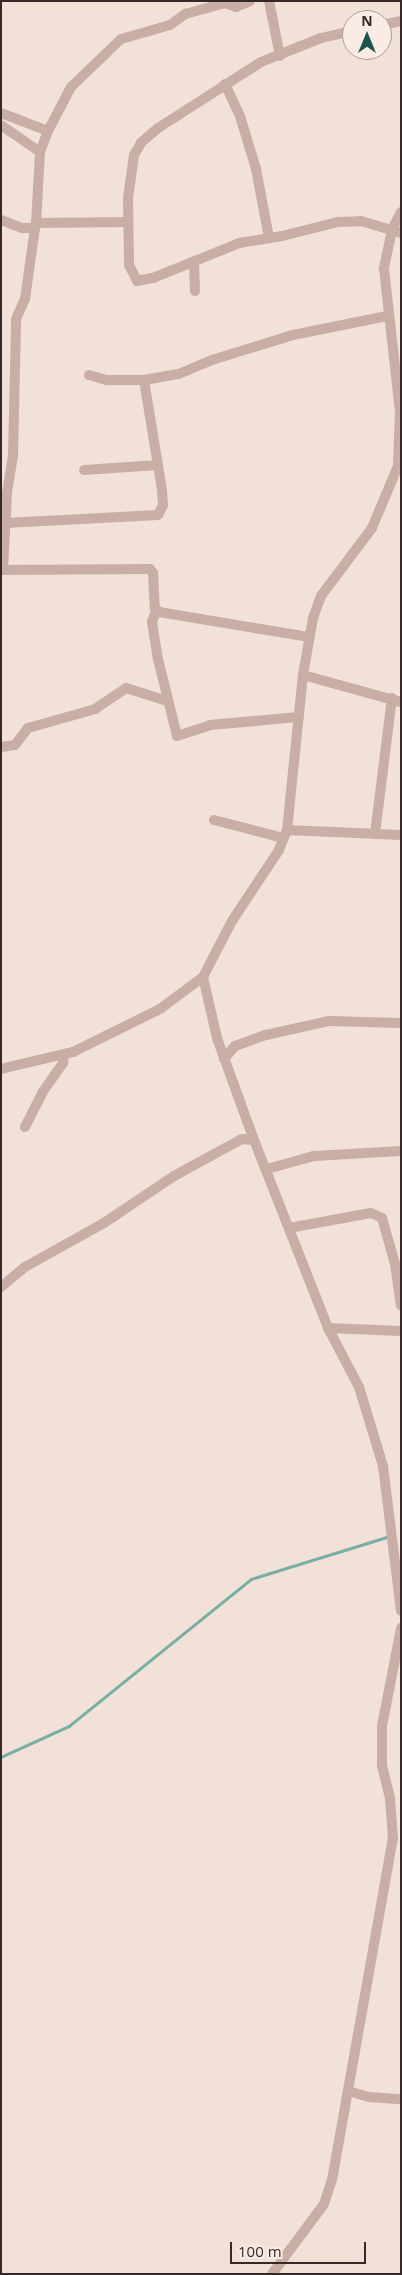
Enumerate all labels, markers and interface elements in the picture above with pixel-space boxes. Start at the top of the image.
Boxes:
north arrow [342,10,392,60]
text: N [361,11,373,30]
scale bar [232,2232,368,2264]
text: 100 m [238,2241,282,2261]

